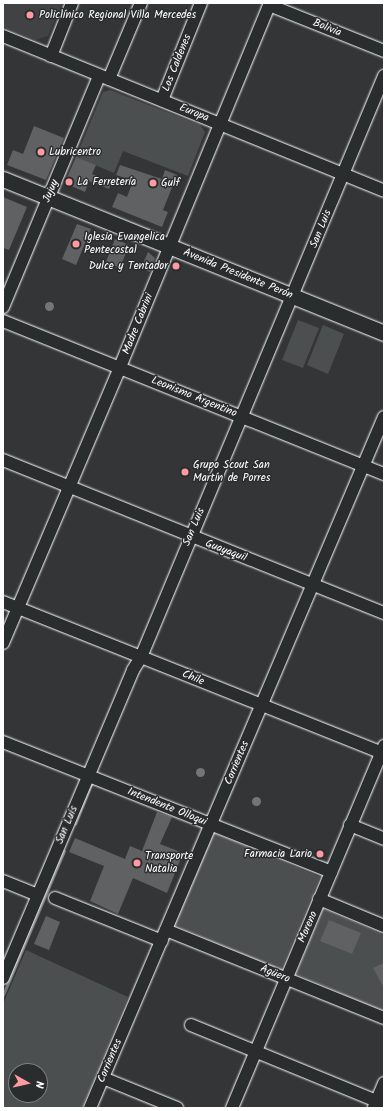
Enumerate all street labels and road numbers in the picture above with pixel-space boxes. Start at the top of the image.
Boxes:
street label: Bolivia [311,16,343,40]
street label: Los Caldenes [160,32,194,94]
street label: Europa [177,101,211,125]
street label: Jujuy [40,178,62,204]
street label: San Luis [307,208,335,250]
street label: Avenida Presidente Perón [181,246,295,302]
street label: Madre Cabrini [120,292,156,356]
street label: Leonismo Argentino [149,374,239,420]
street label: San Luis [180,506,208,548]
street label: Guayaquil [203,537,249,565]
street label: Chile [180,668,206,688]
street label: Corrientes [222,739,252,787]
street label: Intendente Olloqui [125,785,209,829]
street label: San Luis [53,804,81,846]
street label: Moreno [295,909,321,945]
street label: Agüero [258,962,292,986]
street label: Corrientes [95,1037,125,1085]

